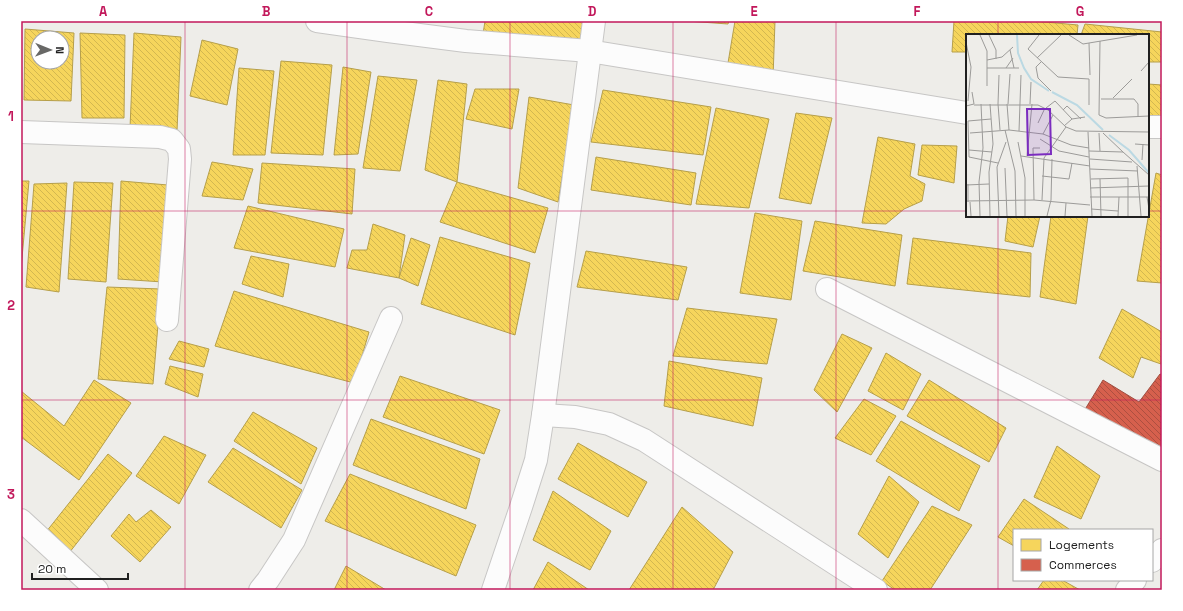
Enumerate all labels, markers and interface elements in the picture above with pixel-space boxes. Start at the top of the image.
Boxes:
text: A [99,3,108,20]
text: B [262,3,271,20]
text: C [425,3,433,20]
text: D [588,3,597,20]
text: E [750,3,758,20]
text: F [914,3,921,20]
text: G [1076,3,1084,20]
north arrow [30,30,70,70]
inset map [966,34,1149,217]
text: N [53,46,67,54]
text: 1 [8,108,14,125]
text: 2 [7,297,15,314]
text: 3 [7,486,15,503]
legend [1013,529,1153,581]
text: Logements [1049,537,1114,553]
scale bar [32,555,128,581]
text: Commerces [1049,557,1117,573]
text: 20 m [38,561,66,577]

